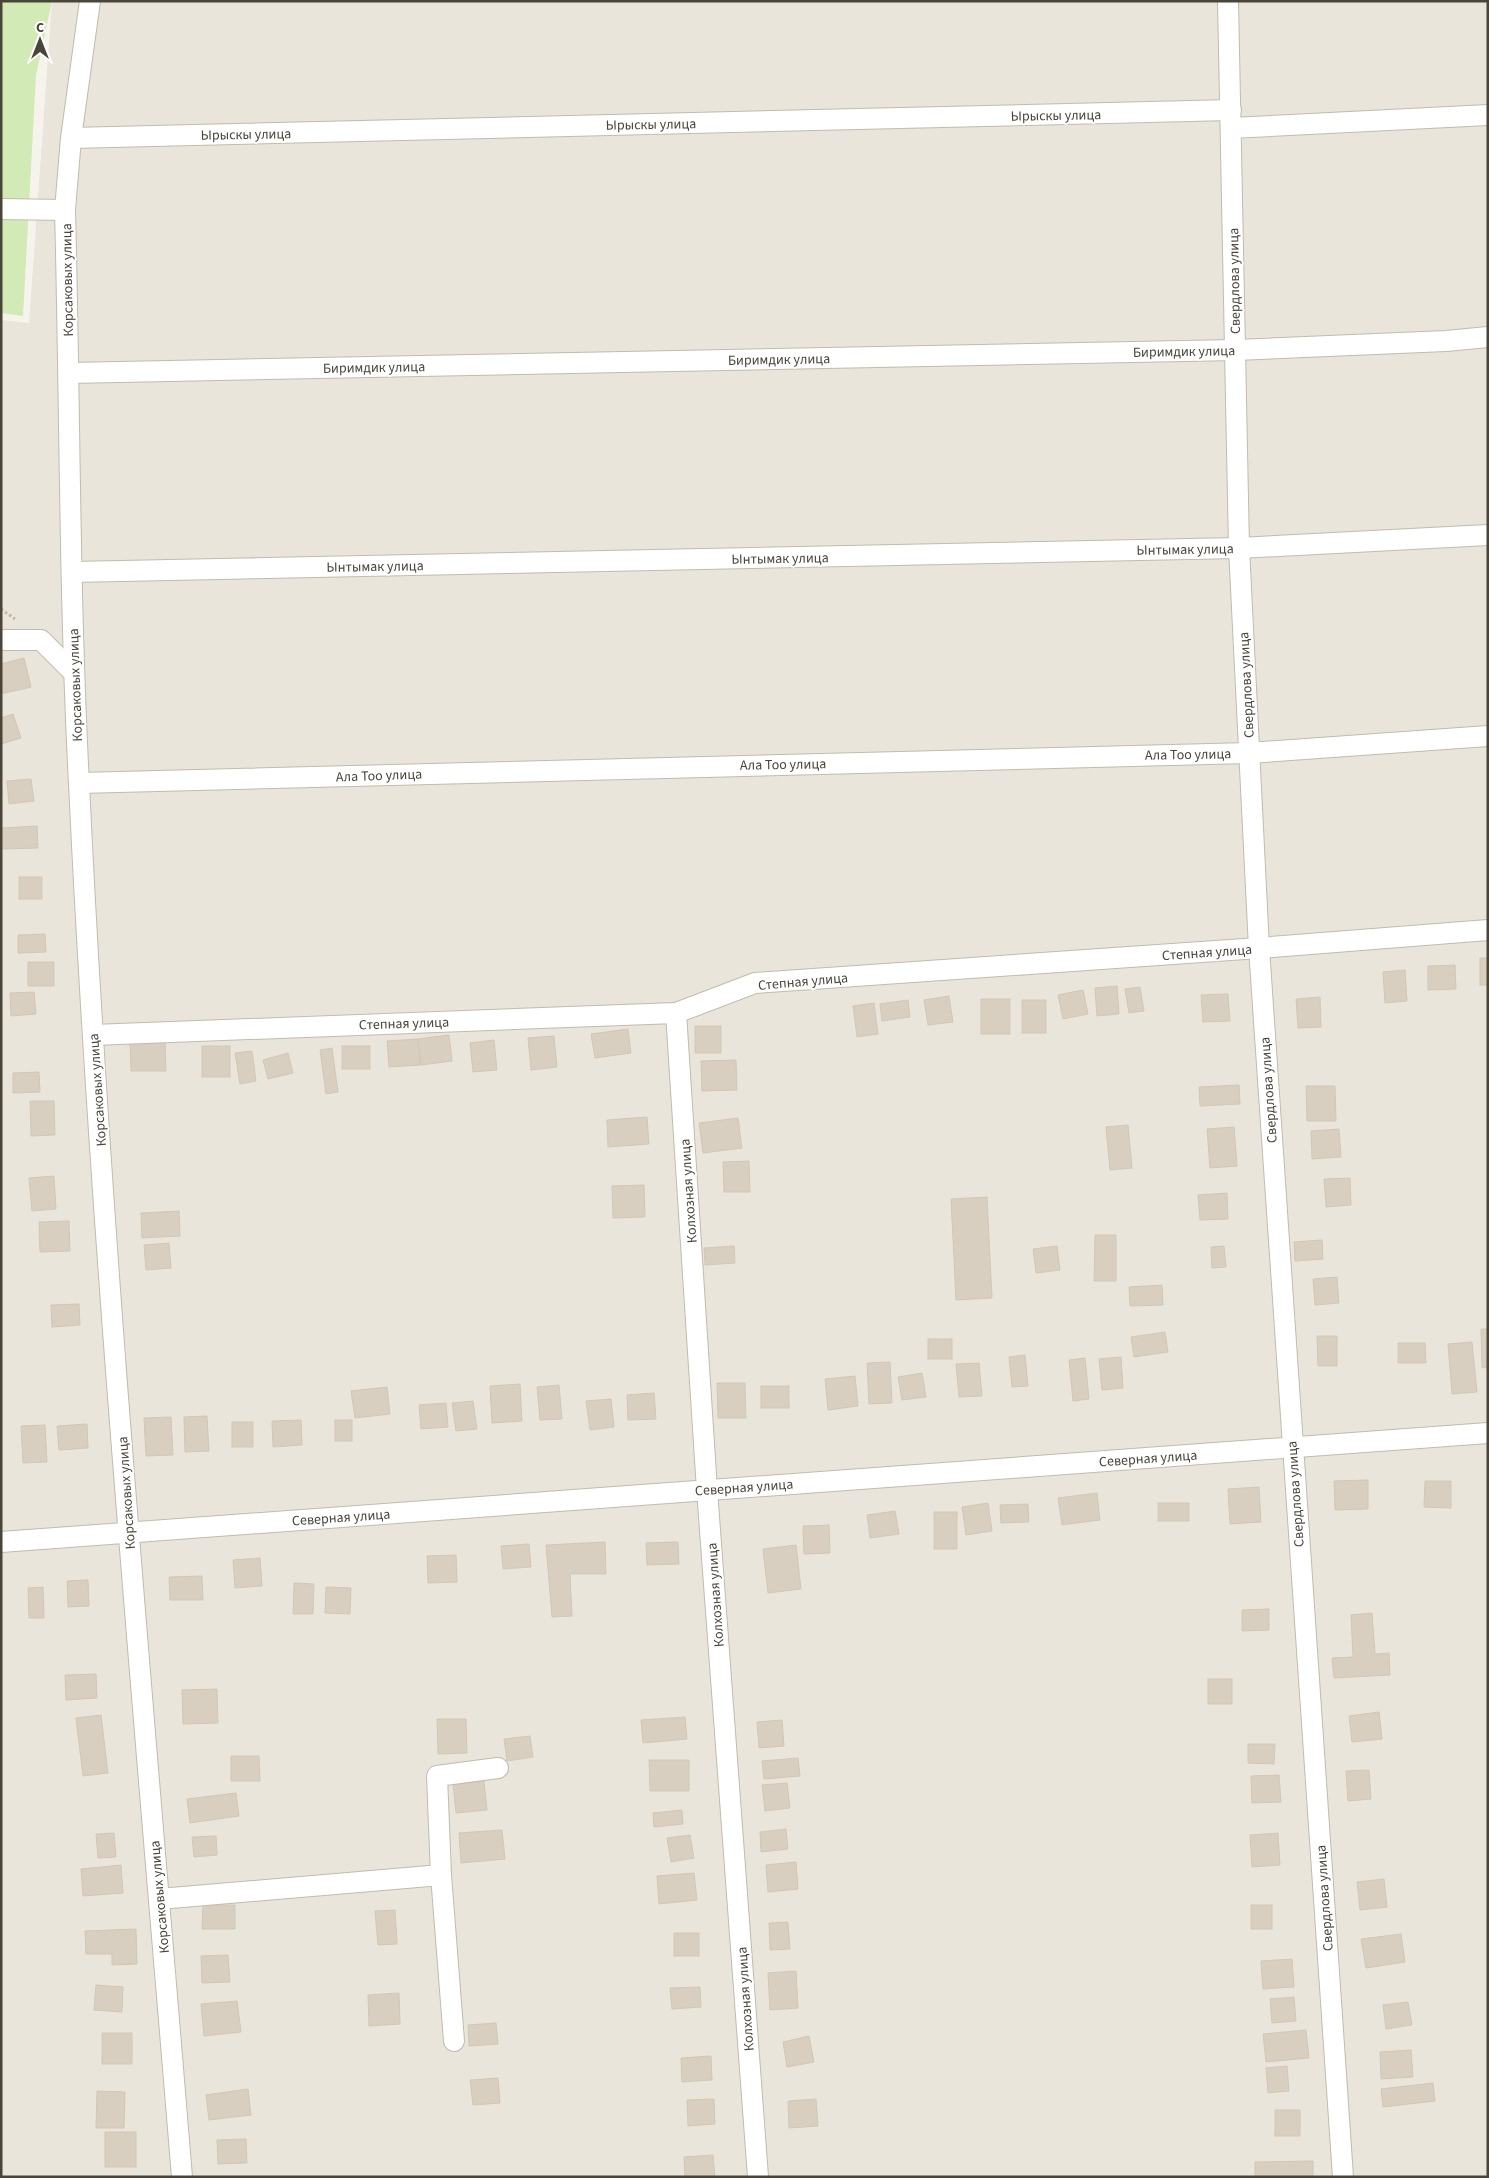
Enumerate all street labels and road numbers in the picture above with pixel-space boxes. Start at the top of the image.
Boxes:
street label: Ырыскы улица [1011,105,1102,127]
street label: Ырыскы улица [606,114,697,136]
street label: Ырыскы улица [201,124,292,146]
street label: Корсаковых улица [57,223,79,337]
street label: Свердлова улица [1224,228,1246,334]
street label: Биримдик улица [1133,341,1235,363]
street label: Биримдик улица [728,349,830,371]
street label: Биримдик улица [323,357,425,379]
street label: Ынтымак улица [1136,539,1234,561]
street label: Ынтымак улица [731,548,829,570]
street label: Ынтымак улица [326,556,424,578]
street label: Корсаковых улица [64,628,88,742]
street label: Свердлова улица [1234,631,1260,739]
street label: Ала Тоо улица [1145,744,1231,766]
street label: Ала Тоо улица [740,754,826,776]
street label: Ала Тоо улица [335,764,423,788]
street label: Степная улица [1161,940,1253,966]
street label: Степная улица [757,968,849,996]
street label: Степная улица [359,1012,449,1036]
street label: Корсаковых улица [84,1033,112,1147]
street label: Свердлова улица [1255,1036,1283,1144]
street label: Колхозная улица [675,1138,703,1244]
street label: Корсаковых улица [113,1436,141,1550]
street label: Свердлова улица [1282,1440,1310,1548]
street label: Северная улица [1098,1446,1198,1472]
street label: Северная улица [694,1475,794,1501]
street label: Северная улица [291,1505,391,1531]
street label: Колхозная улица [702,1542,730,1648]
street label: Корсаковых улица [145,1840,175,1954]
street label: Свердлова улица [1311,1844,1339,1952]
street label: Колхозная улица [732,1946,760,2052]

